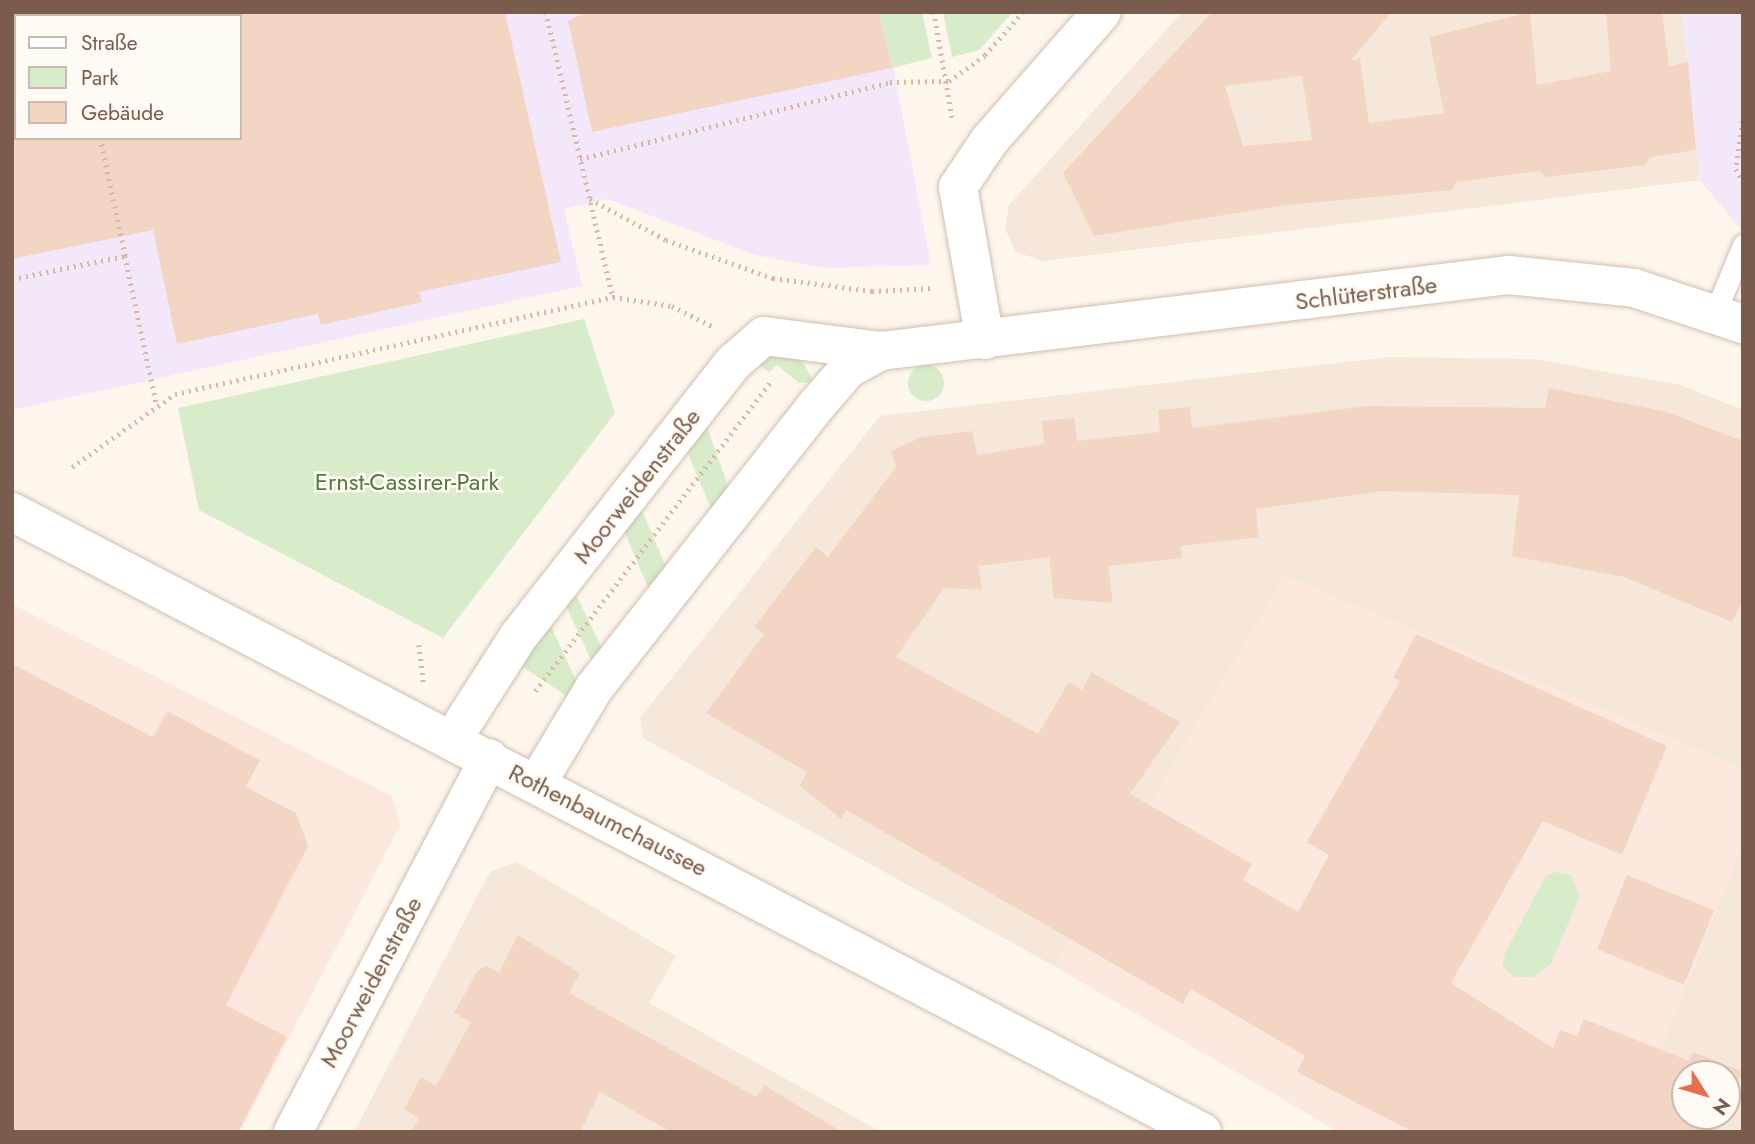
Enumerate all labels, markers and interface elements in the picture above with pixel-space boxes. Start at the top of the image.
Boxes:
legend [14,14,242,140]
text: Straße [81,28,138,58]
text: Park [81,63,118,93]
text: Gebäude [81,98,164,128]
street label: Schlüterstraße [1293,270,1439,316]
street label: Moorweidenstraße [567,403,707,569]
park label: Ernst-Cassirer-Park [315,468,499,496]
street label: Rothenbaumchaussee [504,758,712,882]
street label: Moorweidenstraße [314,892,428,1072]
north arrow [1671,1060,1741,1130]
text: N [1706,1093,1737,1121]

